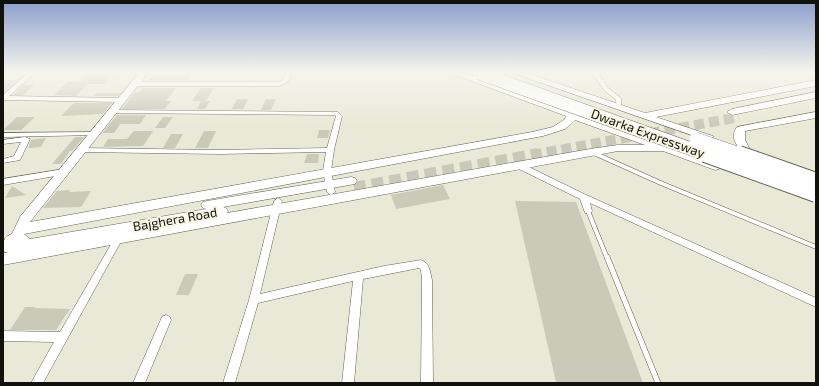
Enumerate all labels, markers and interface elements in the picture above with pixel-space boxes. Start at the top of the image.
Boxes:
street label: Dwarka Expressway [589,105,707,161]
street label: Bajghera Road [132,204,218,234]

